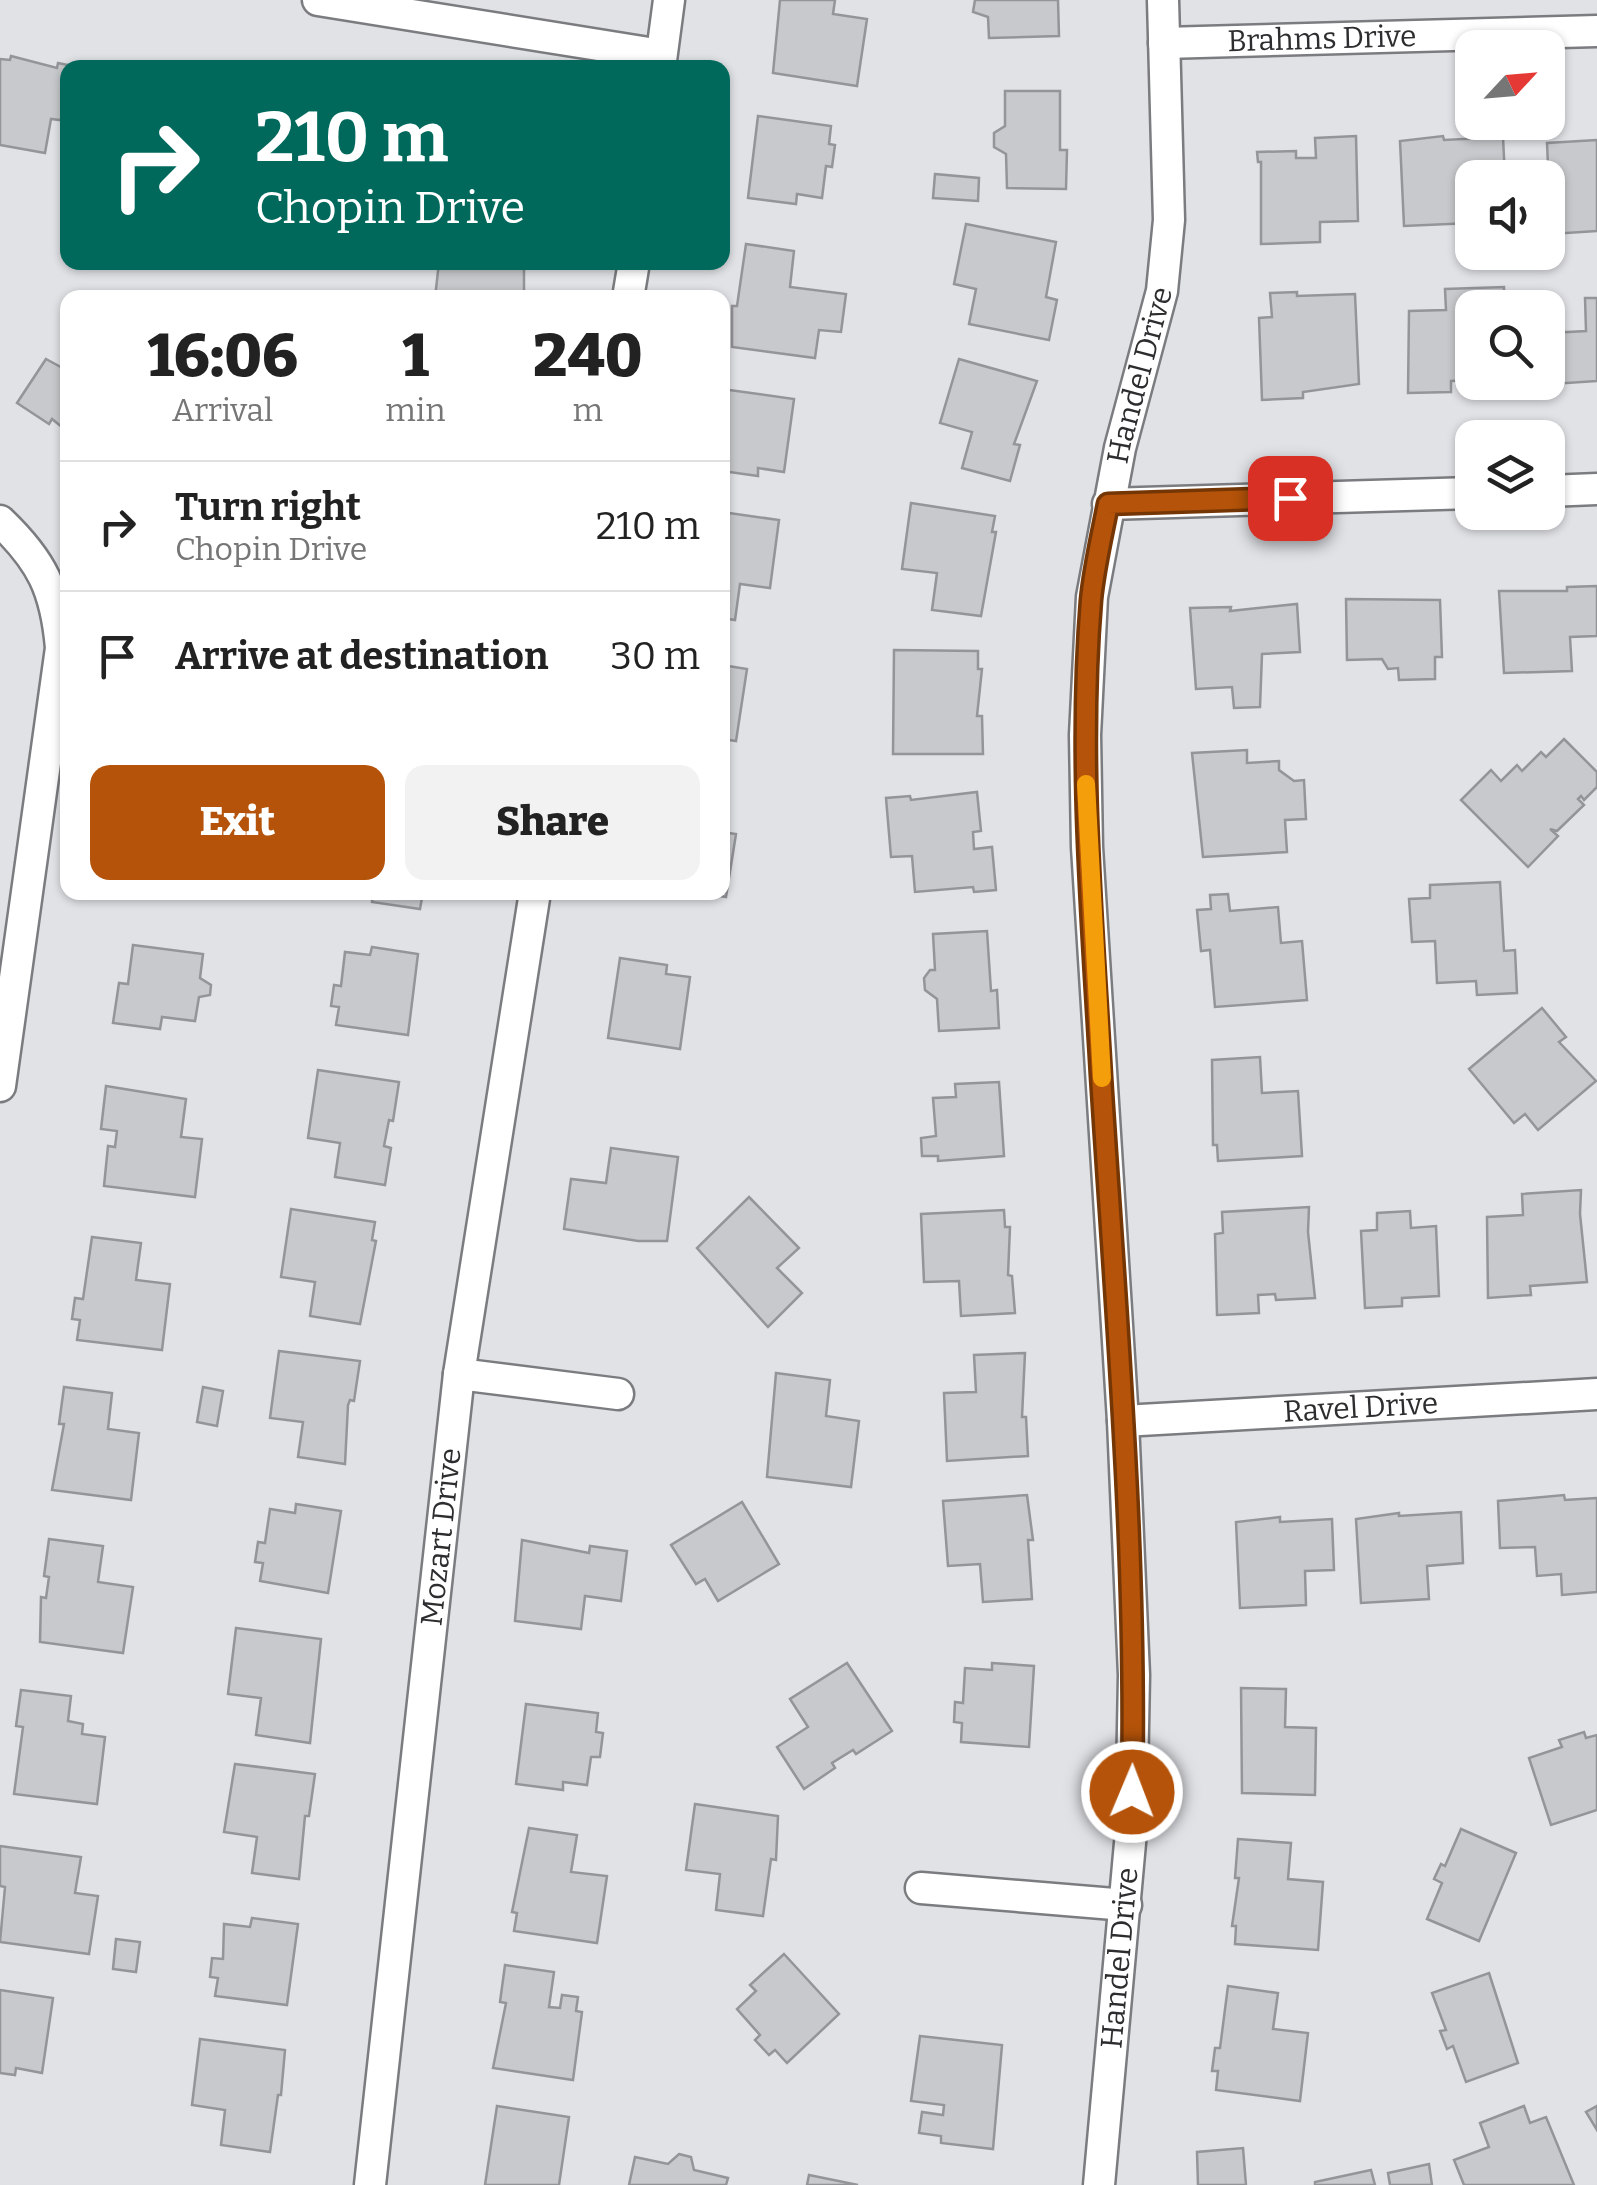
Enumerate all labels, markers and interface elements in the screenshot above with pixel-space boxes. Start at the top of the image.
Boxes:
street label: Brahms Drive [1227,18,1417,59]
north arrow [1455,30,1565,140]
map controls [1455,30,1565,530]
text: 210 m [255,96,448,180]
icon: right [90,100,220,230]
button: sound [1455,160,1565,270]
text: Chopin Drive [255,181,525,235]
street label: Handel Drive [1099,283,1180,467]
button: search [1455,290,1565,400]
text: 16:06 [147,320,298,392]
text: 1 [402,320,429,392]
text: 240 [533,320,643,392]
text: Arrival [172,391,273,429]
text: min [385,391,446,429]
text: m [573,391,603,429]
button: layers [1455,420,1565,530]
pin [1248,456,1333,541]
icon: arrive [1263,471,1318,526]
text: Turn right [175,484,361,530]
icon: right [90,499,145,554]
text: 210 m [596,503,700,549]
text: Chopin Drive [175,530,367,568]
icon: arrive [90,629,145,684]
text: Arrive at destination [175,633,548,679]
text: 30 m [610,633,700,679]
button: Exit [90,765,385,880]
button: Share [405,765,700,880]
street label: Ravel Drive [1282,1385,1439,1430]
street label: Mozart Drive [413,1446,469,1628]
position arrow [1080,1740,1184,1844]
street label: Handel Drive [1093,1866,1146,2050]

